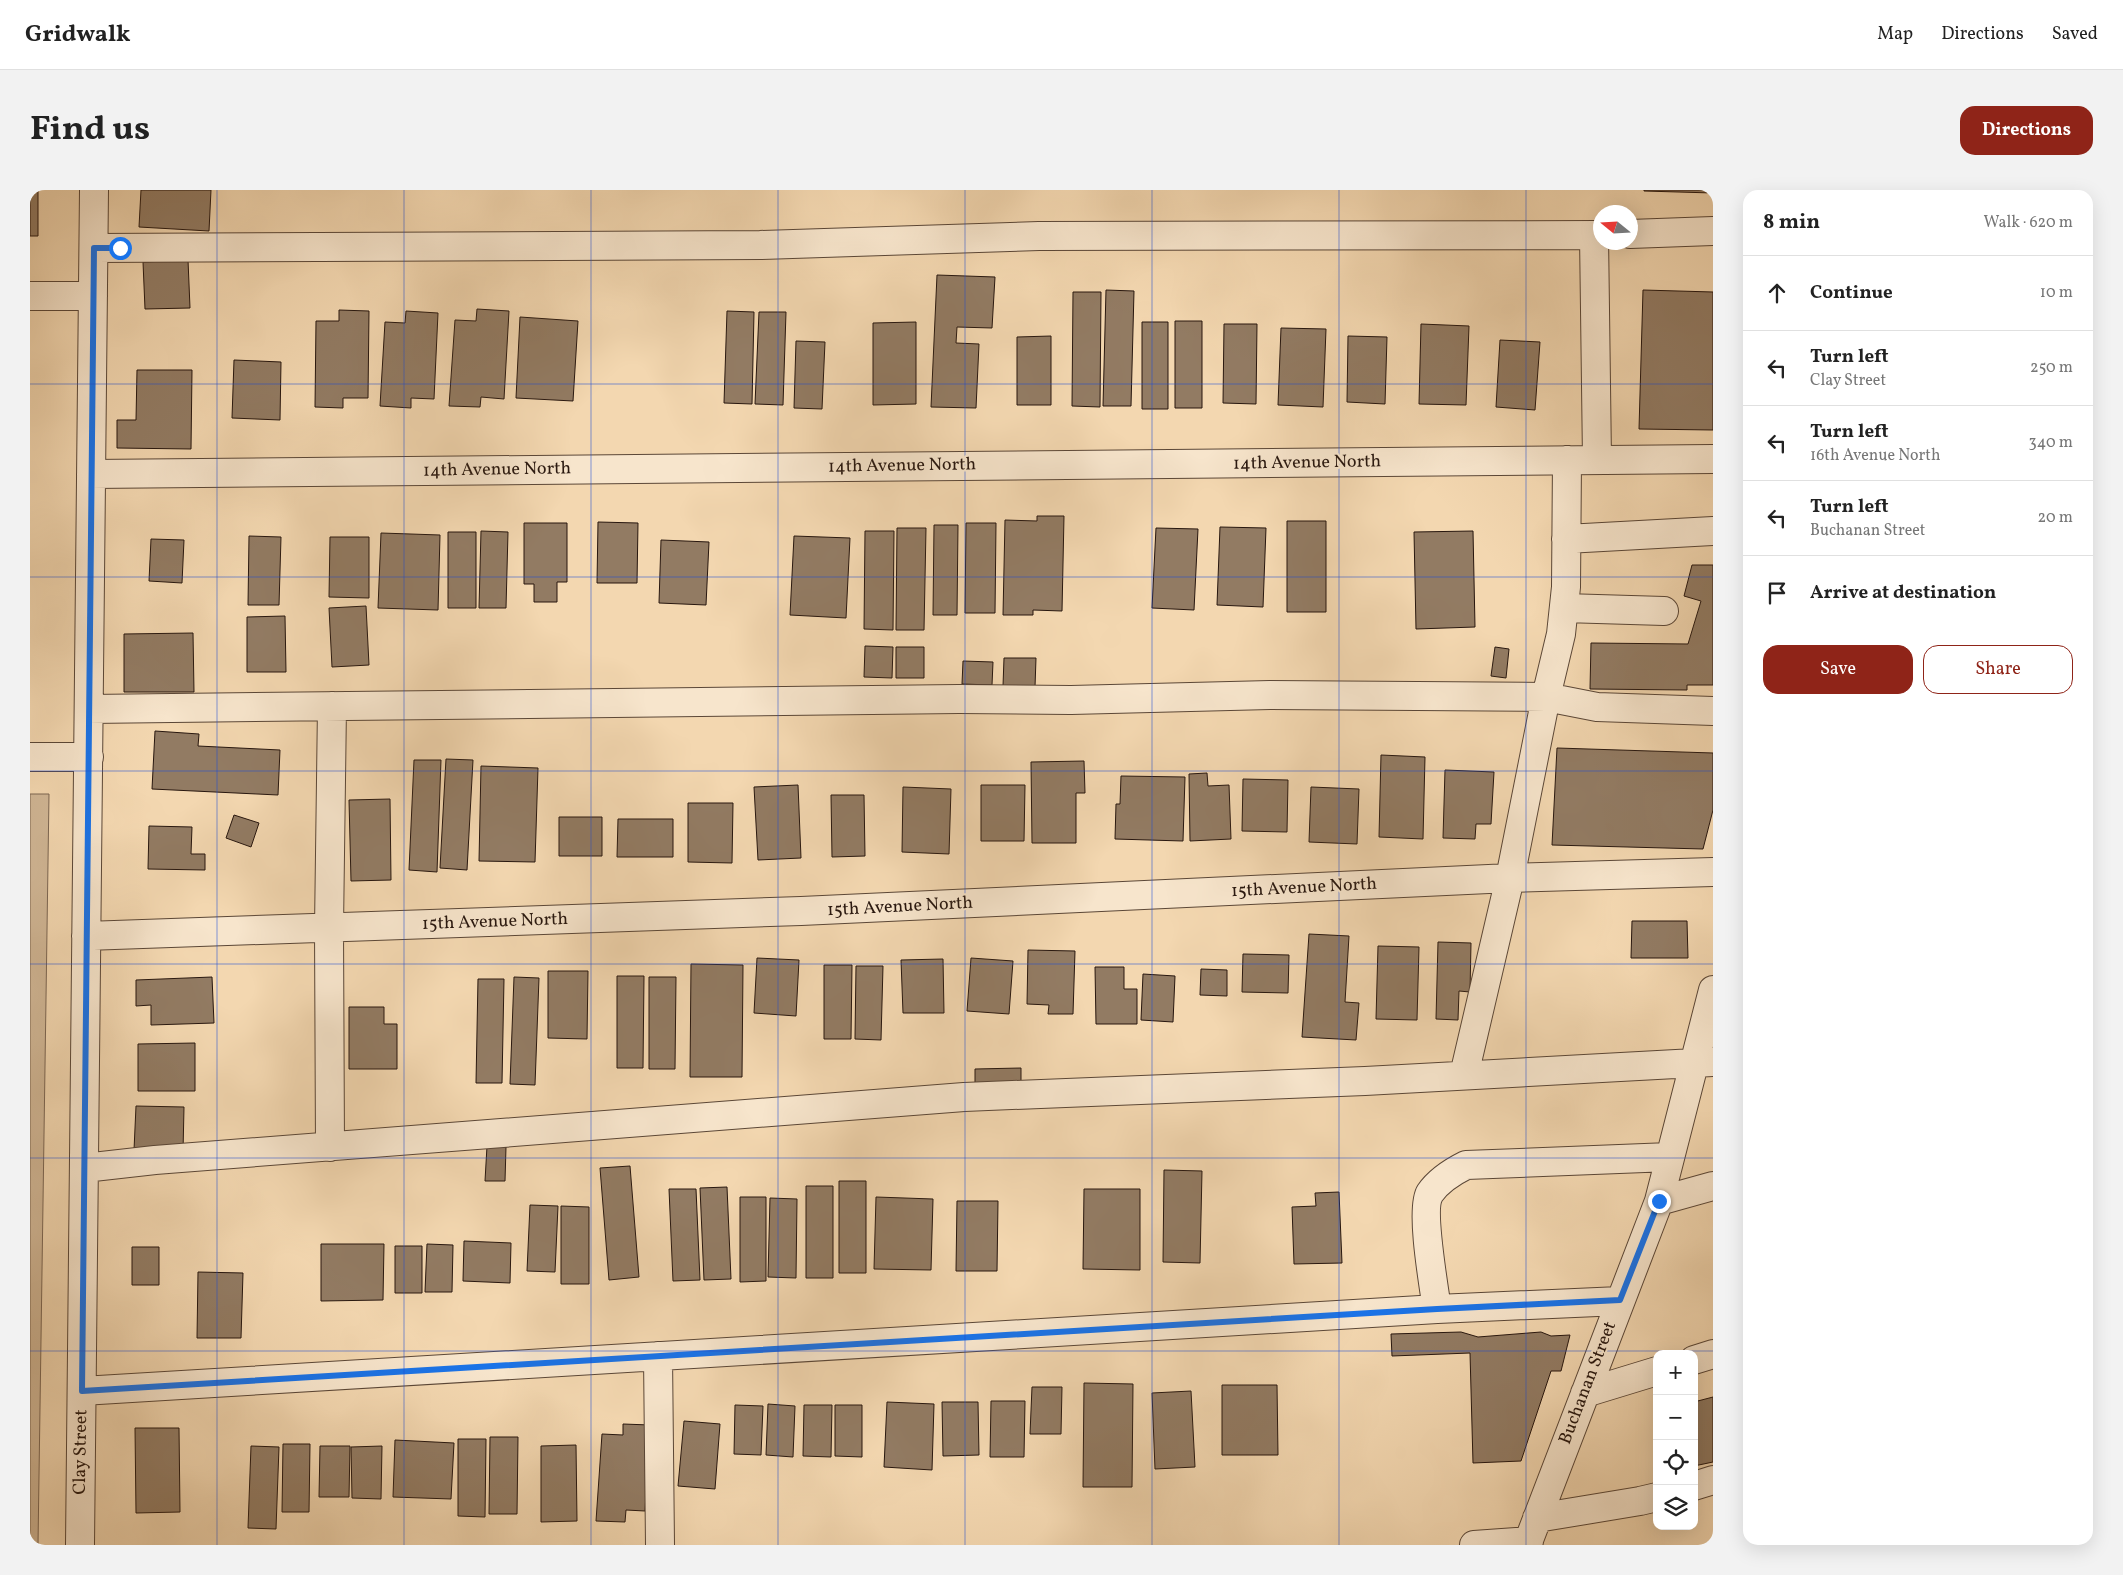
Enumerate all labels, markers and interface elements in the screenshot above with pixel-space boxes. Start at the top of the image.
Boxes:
text: Gridwalk [25,18,131,52]
text: Map [1877,22,1913,47]
text: Directions [1941,22,2024,47]
text: Saved [2052,22,2098,47]
text: Find us [30,106,150,154]
button: Directions [1960,106,2093,155]
north arrow [1593,205,1638,250]
text: 8 min [1763,208,1820,237]
text: Walk · 620 m [1984,212,2073,234]
route start [109,237,132,260]
icon: ahead [1763,279,1791,307]
text: Continue [1810,280,1893,306]
text: 10 m [2040,282,2073,304]
text: Turn left [1810,344,1889,370]
icon: left [1763,354,1791,382]
text: 250 m [2030,357,2073,379]
text: Clay Street [1810,370,1886,392]
text: Turn left [1810,419,1889,445]
icon: left [1763,429,1791,457]
text: 340 m [2029,432,2073,454]
text: 16th Avenue North [1810,445,1940,467]
street label: 14th Avenue North [1233,449,1382,477]
street label: 14th Avenue North [828,452,977,480]
street label: 14th Avenue North [423,456,572,484]
text: Turn left [1810,494,1889,520]
icon: left [1763,504,1791,532]
text: 20 m [2038,507,2073,529]
text: Buchanan Street [1810,520,1925,542]
icon: arrive [1763,579,1791,607]
text: Arrive at destination [1810,580,1996,606]
button: Save [1763,645,1913,694]
button: Share [1923,645,2073,694]
street label: 15th Avenue North [1230,872,1378,904]
street label: 15th Avenue North [826,891,974,923]
street label: 15th Avenue North [421,907,569,937]
route end [1648,1190,1671,1213]
street label: Buchanan Street [1553,1318,1623,1448]
map controls [1653,1350,1698,1530]
button: + [1653,1350,1698,1395]
button: − [1653,1395,1698,1440]
street label: Clay Street [68,1409,94,1495]
button: locate [1653,1440,1698,1485]
button: layers [1653,1485,1698,1530]

